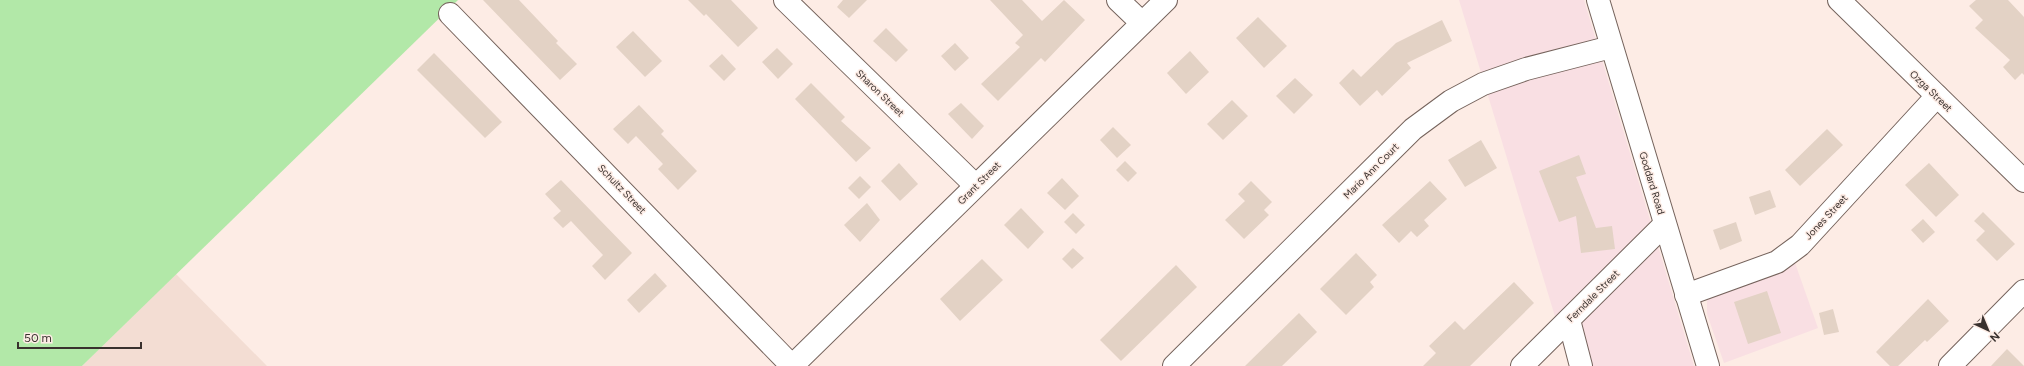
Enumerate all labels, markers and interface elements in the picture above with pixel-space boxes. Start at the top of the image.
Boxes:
street label: Sharon Street [853,67,907,119]
street label: Ozga Street [1907,68,1955,115]
street label: Mario Ann Court [1340,140,1402,202]
street label: Goddard Road [1636,150,1668,216]
street label: Grant Street [955,158,1004,207]
street label: Schultz Street [595,161,649,217]
street label: Jones Street [1802,192,1850,242]
street label: Ferndale Street [1564,267,1622,325]
north arrow [1968,310,2008,350]
scale bar [18,324,141,350]
text: N [1987,329,2002,344]
text: 50 m [24,331,52,345]

